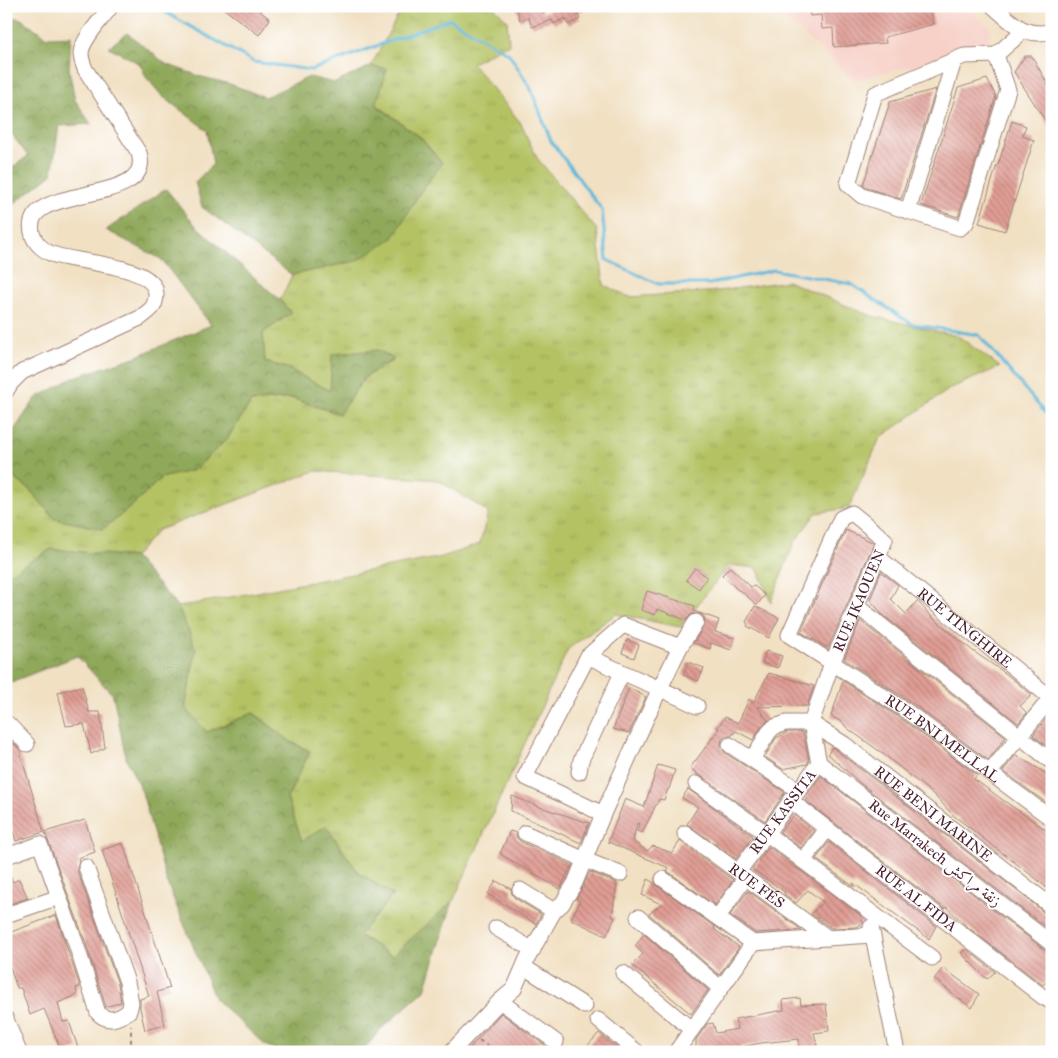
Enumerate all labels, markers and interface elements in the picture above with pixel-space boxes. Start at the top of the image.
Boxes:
street label: RUE IKAOUEN [829,547,889,654]
street label: RUE TINGHIRE [914,584,1016,672]
street label: RUE BNI MELLAL [882,690,1004,786]
street label: RUE BENI MARINE [871,762,996,866]
street label: RUE KASSITA [746,766,820,857]
street label: Rue Marrakech زنقة مراكش [864,796,1005,912]
street label: RUE FÉS [725,859,788,912]
street label: RUE AL FIDA [872,861,961,936]

